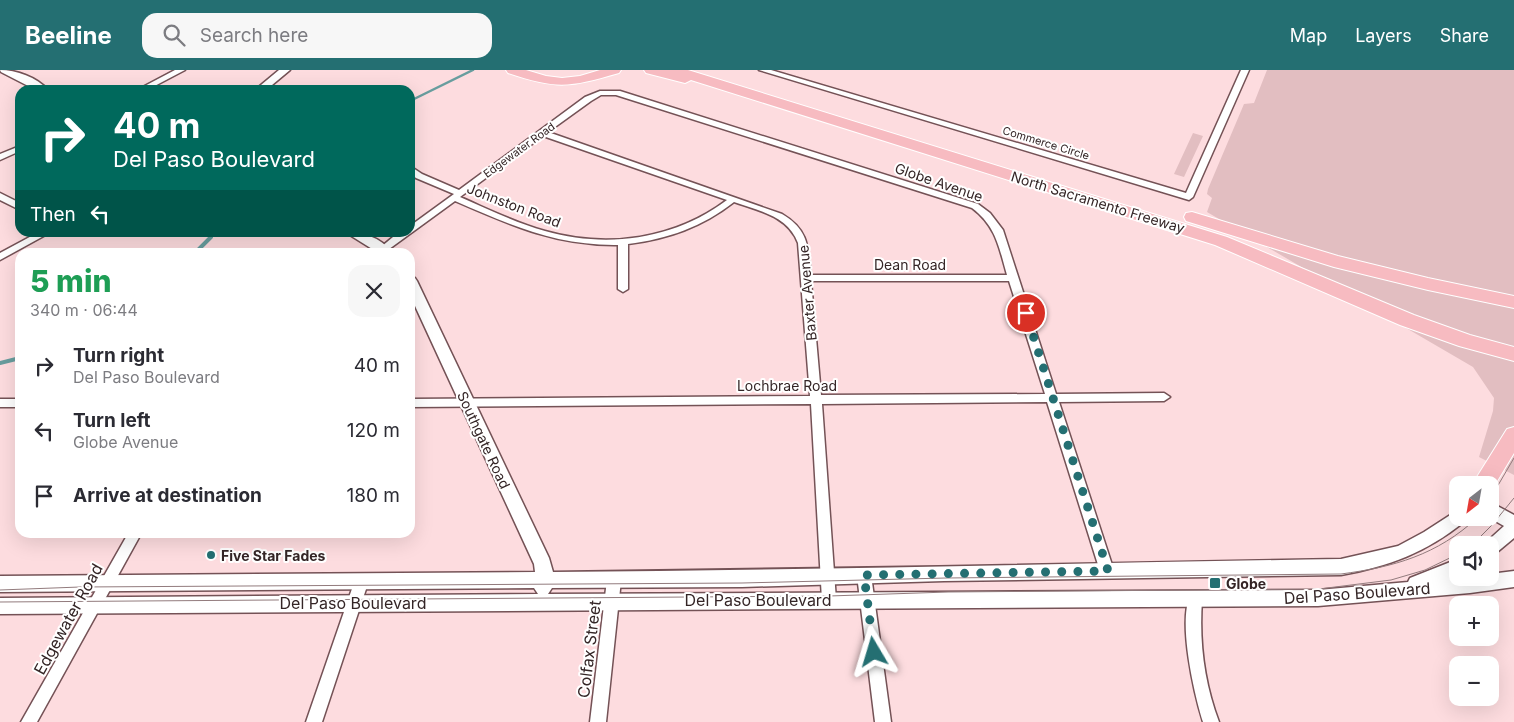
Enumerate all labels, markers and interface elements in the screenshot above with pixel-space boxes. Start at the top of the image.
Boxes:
search box [142,13,492,58]
text: Beeline [25,21,112,50]
icon: search [160,21,188,49]
text: Search here [200,24,308,47]
text: Map [1290,25,1327,46]
text: Layers [1355,25,1412,46]
text: Share [1440,25,1489,46]
text: 40 m [113,104,201,146]
icon: right [30,105,95,170]
street label: Edgewater Road [480,119,558,181]
street label: Commerce Circle [1001,123,1091,163]
text: Del Paso Boulevard [113,146,315,172]
street label: Globe Avenue [893,159,985,205]
street label: North Sacramento Freeway [1009,167,1187,237]
street label: Johnston Road [465,179,563,231]
icon: left [86,200,114,228]
text: Then [30,203,76,226]
street label: Baxter Avenue [794,244,820,342]
street label: Dean Road [874,256,946,273]
text: 5 min [30,263,112,299]
button: close [348,265,400,317]
pin [1005,292,1047,334]
icon: arrive [1012,299,1040,327]
text: 340 m · 06:44 [30,300,138,320]
text: Turn right [73,344,164,367]
icon: right [30,352,58,380]
text: 40 m [354,354,400,377]
text: Del Paso Boulevard [73,367,220,387]
street label: Lochbrae Road [737,377,837,394]
street label: Southgate Road [454,389,514,491]
text: Turn left [73,409,151,432]
icon: left [30,417,58,445]
text: 120 m [347,419,400,442]
text: Globe Avenue [73,432,178,452]
north arrow [1449,476,1499,526]
map controls [1449,476,1499,706]
icon: arrive [30,482,58,510]
text: Arrive at destination [73,484,262,507]
text: 180 m [347,484,400,507]
button: sound [1449,536,1499,586]
place label: Five Star Fades [221,547,326,564]
marker: Five Star Fades [205,549,217,561]
street label: Edgewater Road [29,560,107,678]
place label: Globe [1226,575,1266,592]
marker: Globe [1208,576,1222,590]
street label: Del Paso Boulevard [1283,578,1431,608]
street label: Del Paso Boulevard [685,590,831,610]
street label: Del Paso Boulevard [280,593,426,613]
button: + [1449,596,1499,646]
street label: Colfax Street [573,599,605,699]
position arrow [847,625,899,677]
button: − [1449,656,1499,706]

